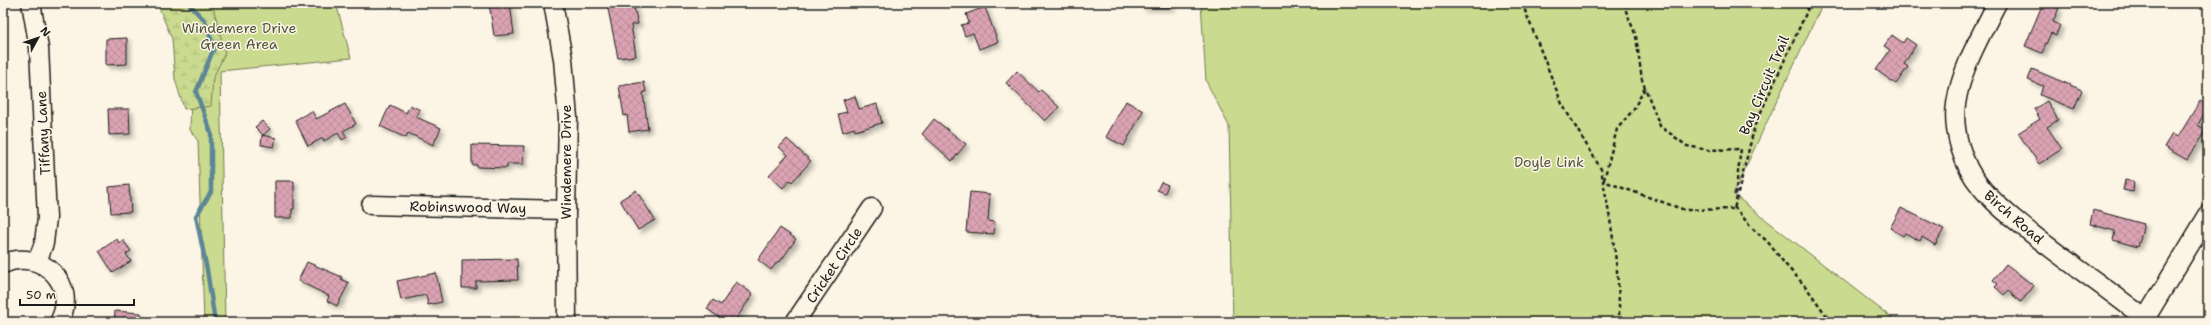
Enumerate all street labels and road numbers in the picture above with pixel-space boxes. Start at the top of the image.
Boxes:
street label: Bay Circuit Trail [1735,32,1793,138]
street label: Tiffany Lane [32,90,54,176]
street label: Windemere Drive [557,105,575,219]
street label: Birch Road [1980,186,2048,248]
street label: Robinswood Way [409,197,527,217]
street label: Cricket Circle [802,223,866,306]

